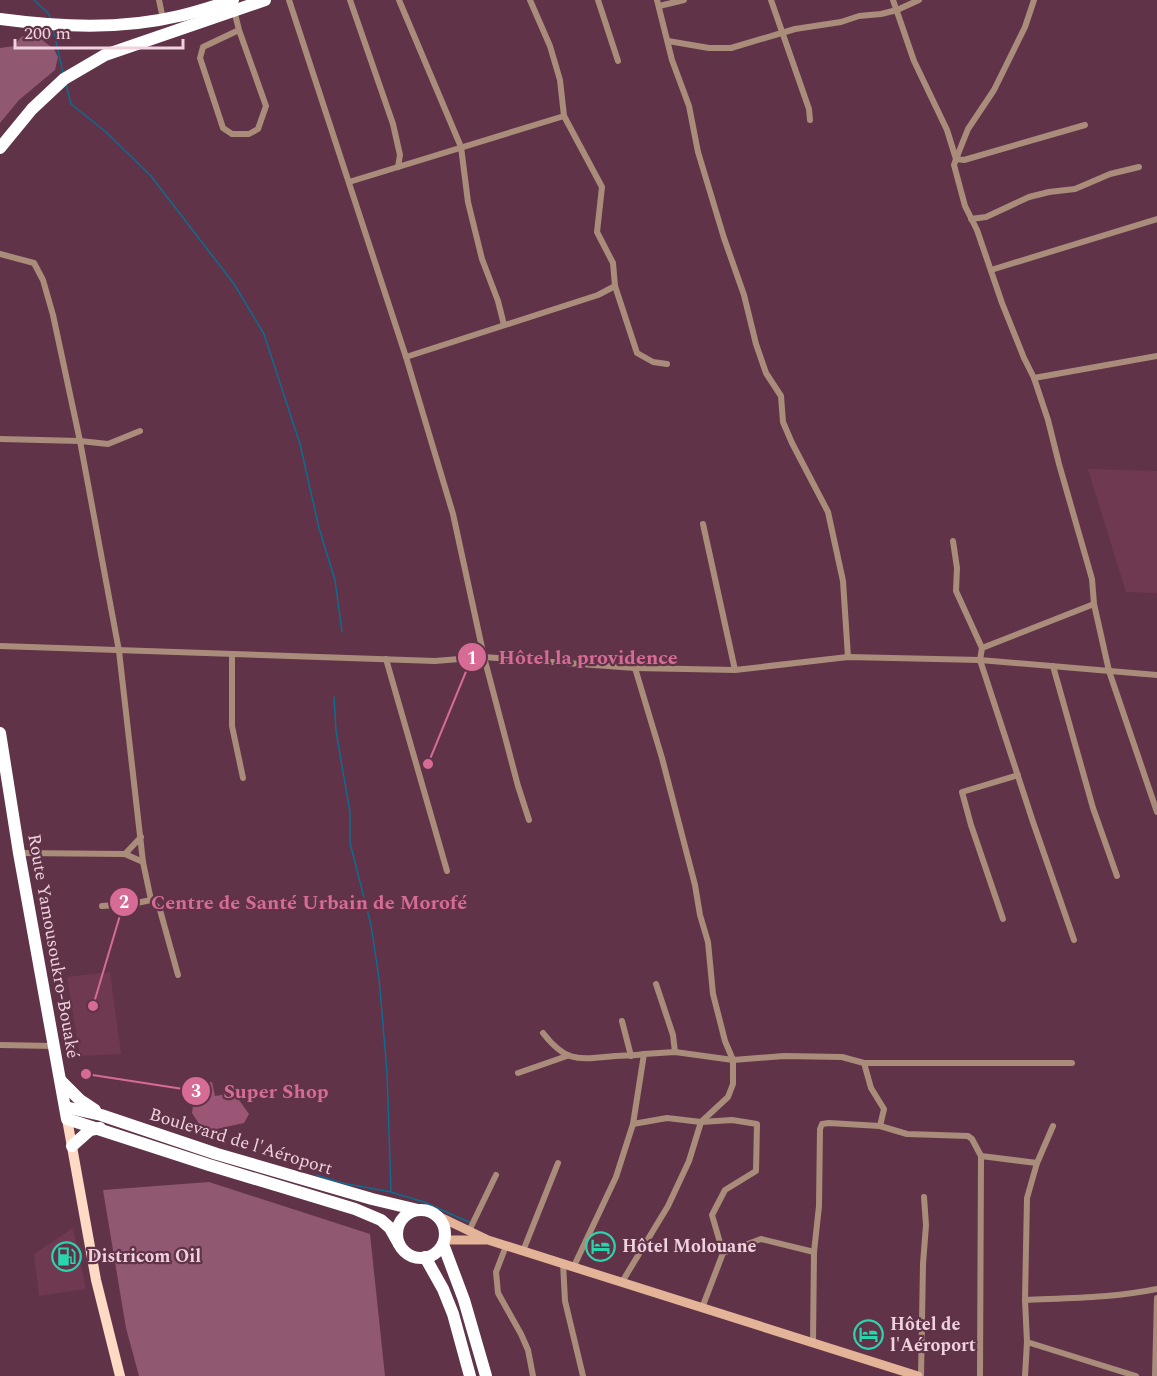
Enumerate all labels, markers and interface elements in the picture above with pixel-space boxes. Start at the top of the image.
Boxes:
scale bar [15,12,183,50]
text: 200 m [24,20,71,47]
callout: Hôtel la providence [457,638,690,676]
text: Hôtel la providence [498,643,678,673]
text: 1 [467,645,477,672]
street label: Route Yamousoukro-Bouaké [20,832,87,1061]
callout: Centre de Santé Urbain de Morofé [109,883,479,921]
text: Centre de Santé Urbain de Morofé [151,888,467,918]
text: 2 [119,889,129,916]
callout: Super Shop [181,1072,340,1110]
text: Super Shop [223,1077,329,1107]
text: 3 [191,1078,201,1105]
street label: Boulevard de l'Aéroport [146,1101,336,1182]
hotel icon: Hôtel Molouane [585,1230,617,1262]
place label: Hôtel Molouane [622,1233,757,1260]
fuel station icon: Districom Oil [50,1240,82,1272]
place label: Districom Oil [87,1243,201,1270]
place label: Hôtel de l'Aéroport [890,1311,976,1359]
hotel icon: Hôtel de l'Aéroport [853,1318,885,1350]

